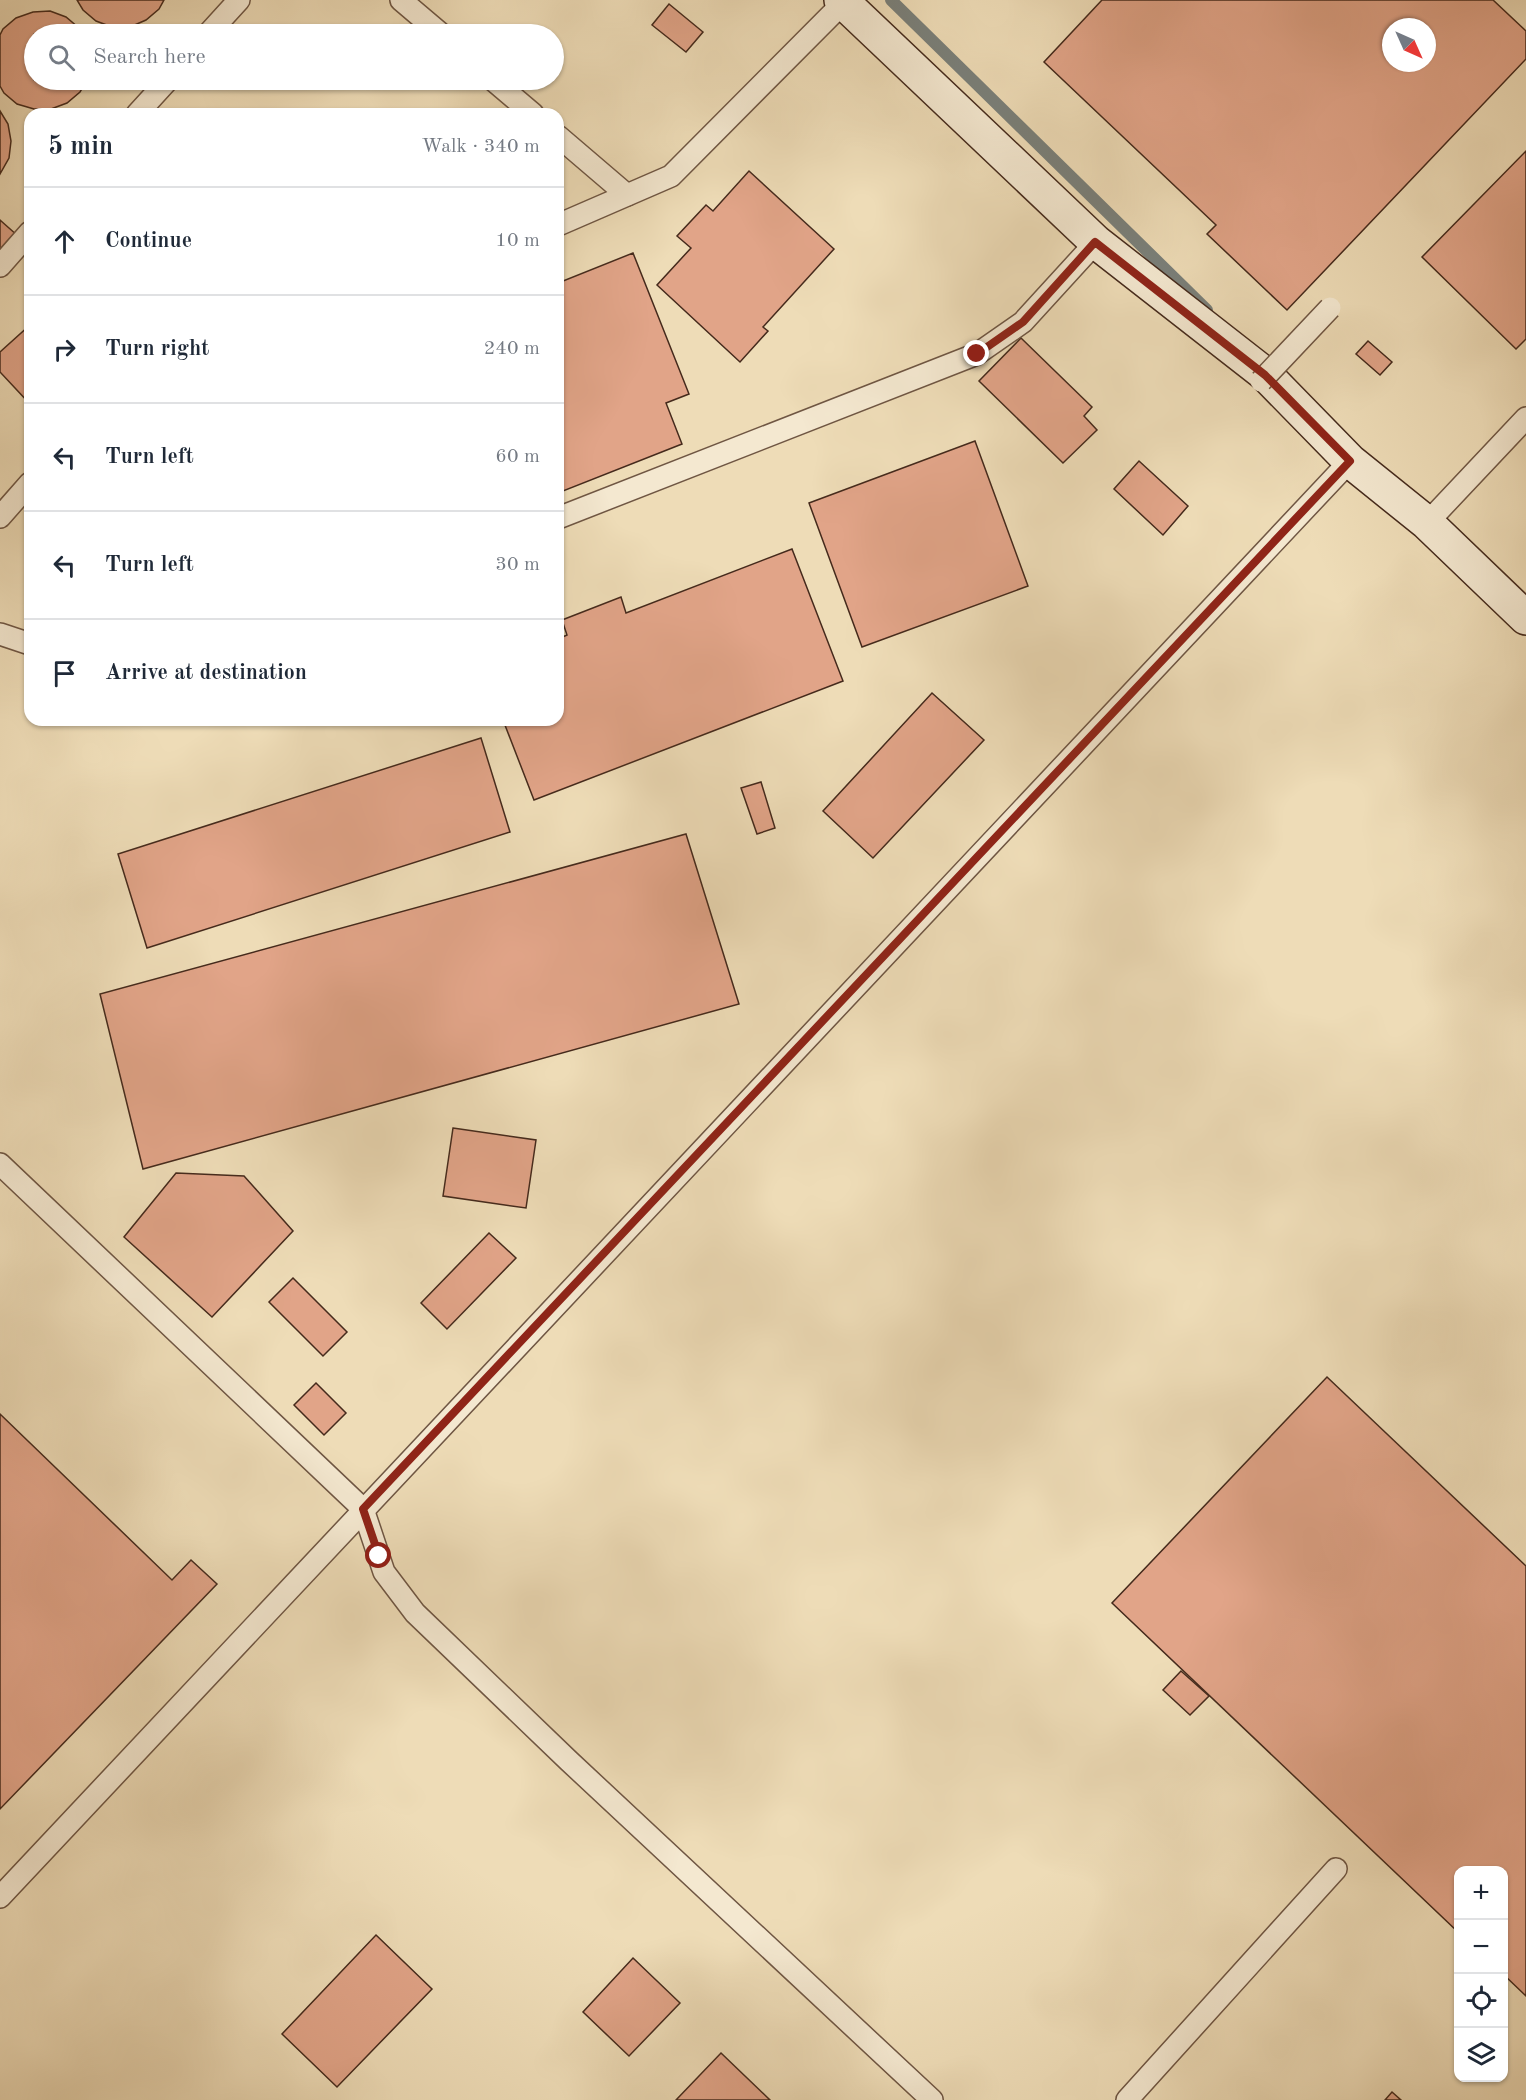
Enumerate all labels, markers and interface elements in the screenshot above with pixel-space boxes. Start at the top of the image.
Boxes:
north arrow [1382,18,1436,72]
search box [24,24,564,90]
icon: search [45,41,78,74]
text: Search here [93,46,206,68]
text: 5 min [48,134,113,160]
text: Walk · 340 m [421,137,540,157]
icon: ahead [48,225,81,258]
text: Continue [105,230,192,252]
text: 10 m [495,231,540,251]
icon: right [48,333,81,366]
text: Turn right [105,338,209,360]
text: 240 m [484,339,540,359]
route end [963,340,989,366]
icon: left [48,441,81,474]
text: Turn left [105,446,194,468]
text: 60 m [495,447,540,467]
icon: left [48,549,81,582]
text: Turn left [105,554,194,576]
text: 30 m [495,555,540,575]
icon: arrive [48,657,81,690]
text: Arrive at destination [105,662,307,684]
route start [365,1542,391,1568]
map controls [1454,1866,1508,2082]
button: + [1454,1866,1508,1920]
button: − [1454,1920,1508,1974]
button: locate [1454,1974,1508,2028]
button: layers [1454,2028,1508,2082]

